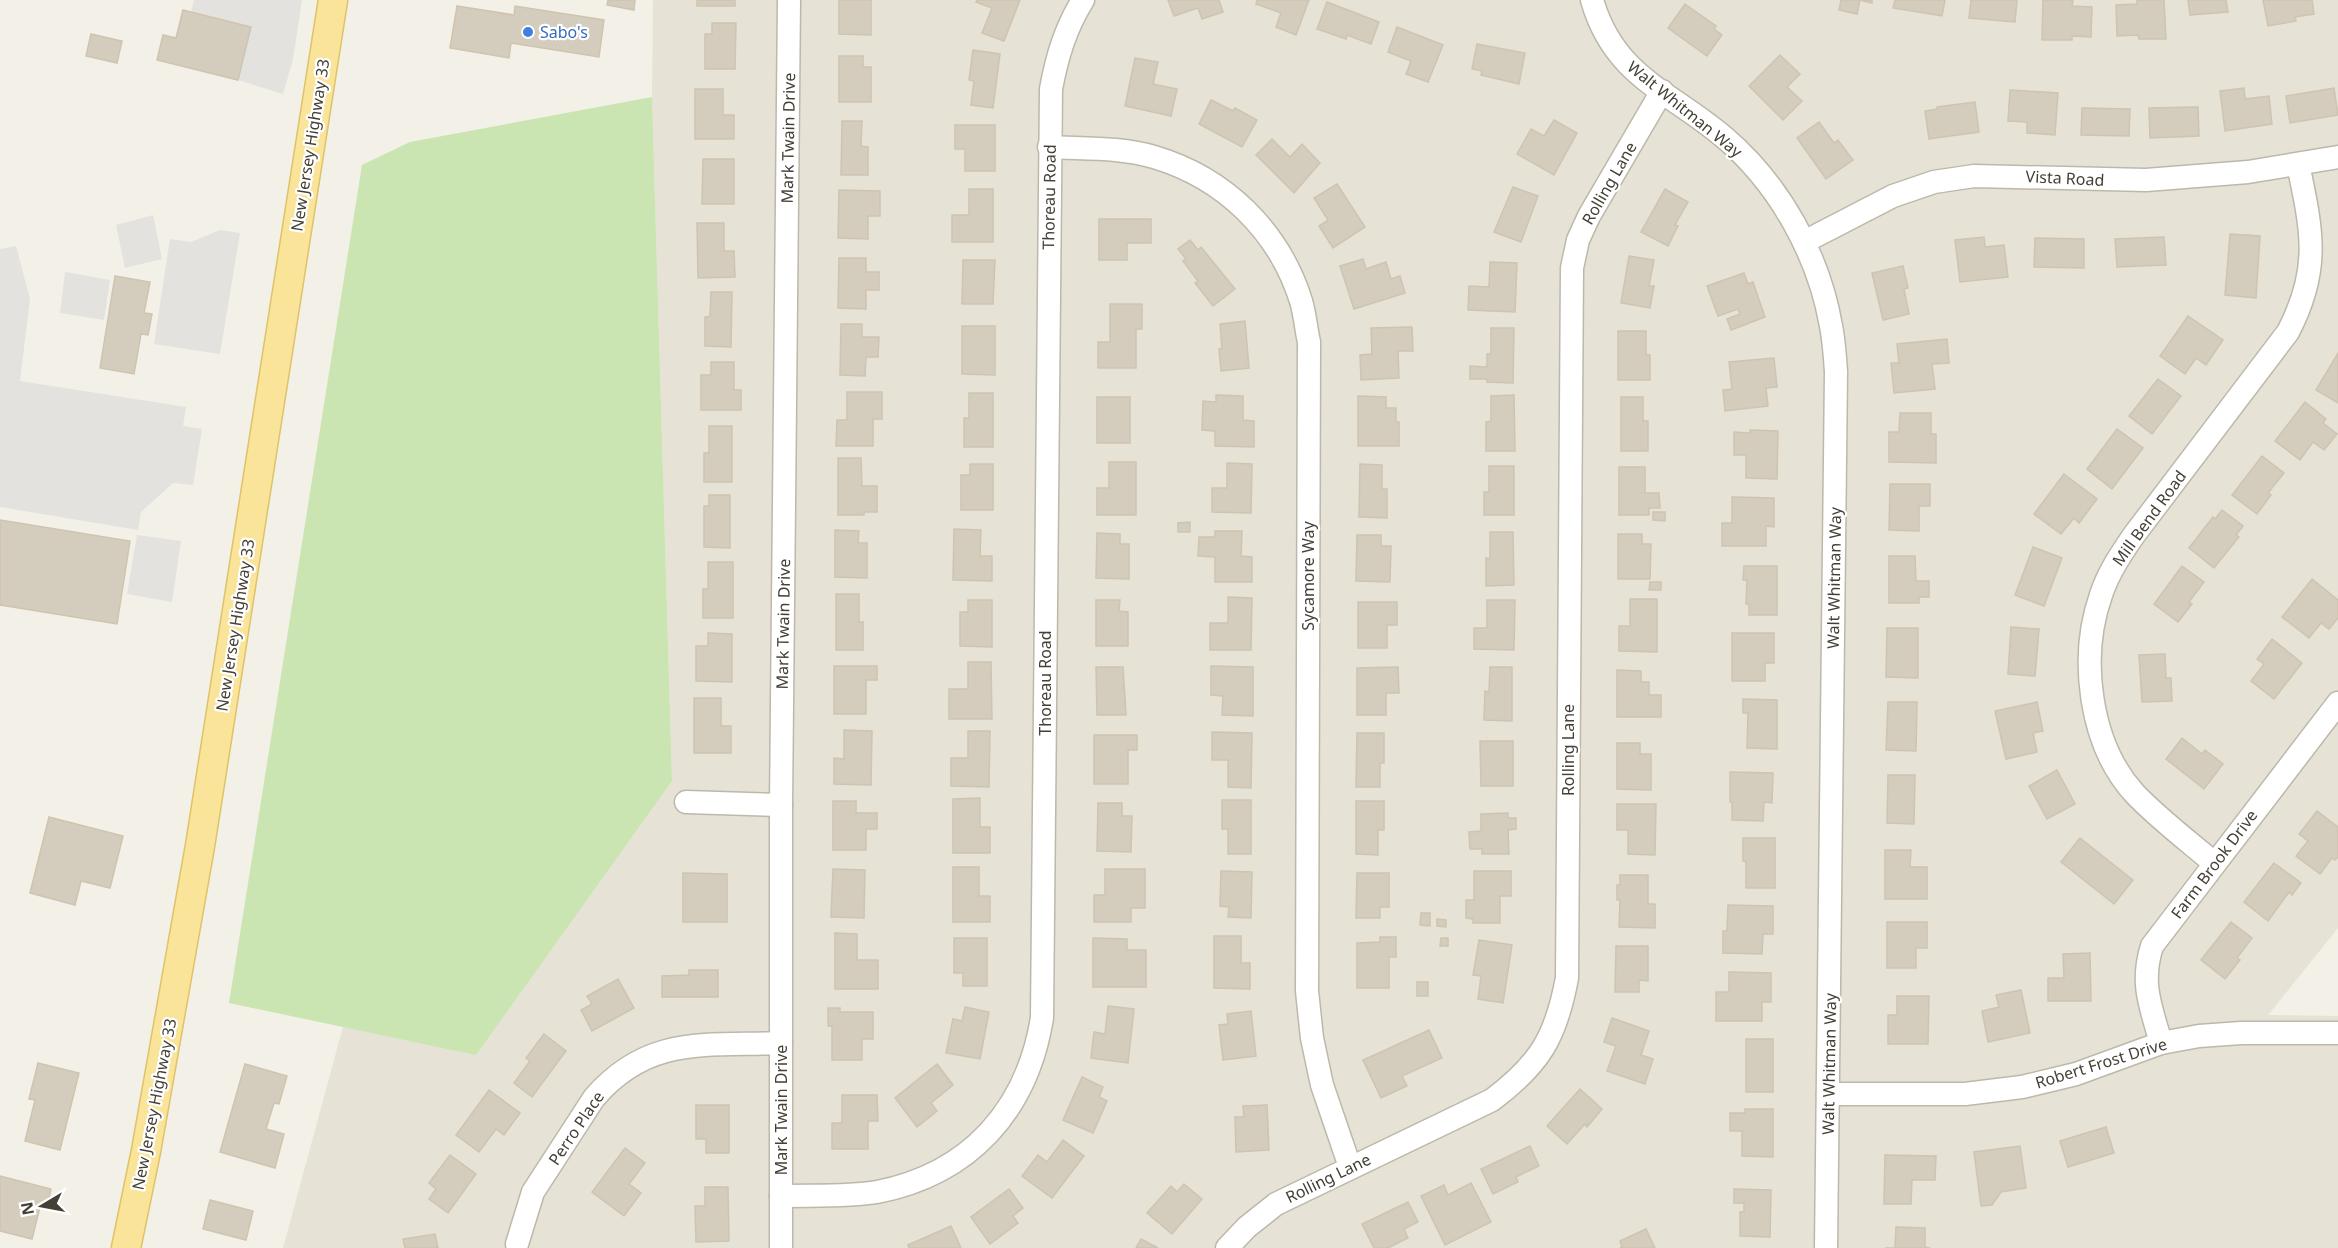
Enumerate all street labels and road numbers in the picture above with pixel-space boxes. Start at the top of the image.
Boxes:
street label: Walt Whitman Way [1623,56,1748,163]
street label: New Jersey Highway 33 [286,57,334,233]
street label: Mark Twain Drive [776,72,800,204]
street label: Rolling Lane [1576,138,1642,228]
street label: Thoreau Road [1037,144,1061,250]
street label: Vista Road [2025,165,2105,191]
street label: Mill Bend Road [2107,466,2191,570]
street label: Walt Whitman Way [1822,506,1846,649]
street label: Sycamore Way [1297,520,1319,631]
street label: New Jersey Highway 33 [211,537,259,713]
street label: Mark Twain Drive [771,558,795,690]
street label: Thoreau Road [1034,630,1056,736]
street label: Rolling Lane [1557,704,1579,796]
street label: Farm Brook Drive [2166,805,2262,923]
street label: Walt Whitman Way [1817,992,1841,1135]
street label: New Jersey Highway 33 [127,1016,181,1192]
street label: Robert Frost Drive [2033,1033,2169,1093]
street label: Mark Twain Drive [770,1045,792,1175]
street label: Perro Place [543,1087,609,1169]
street label: Rolling Lane [1282,1148,1374,1208]

